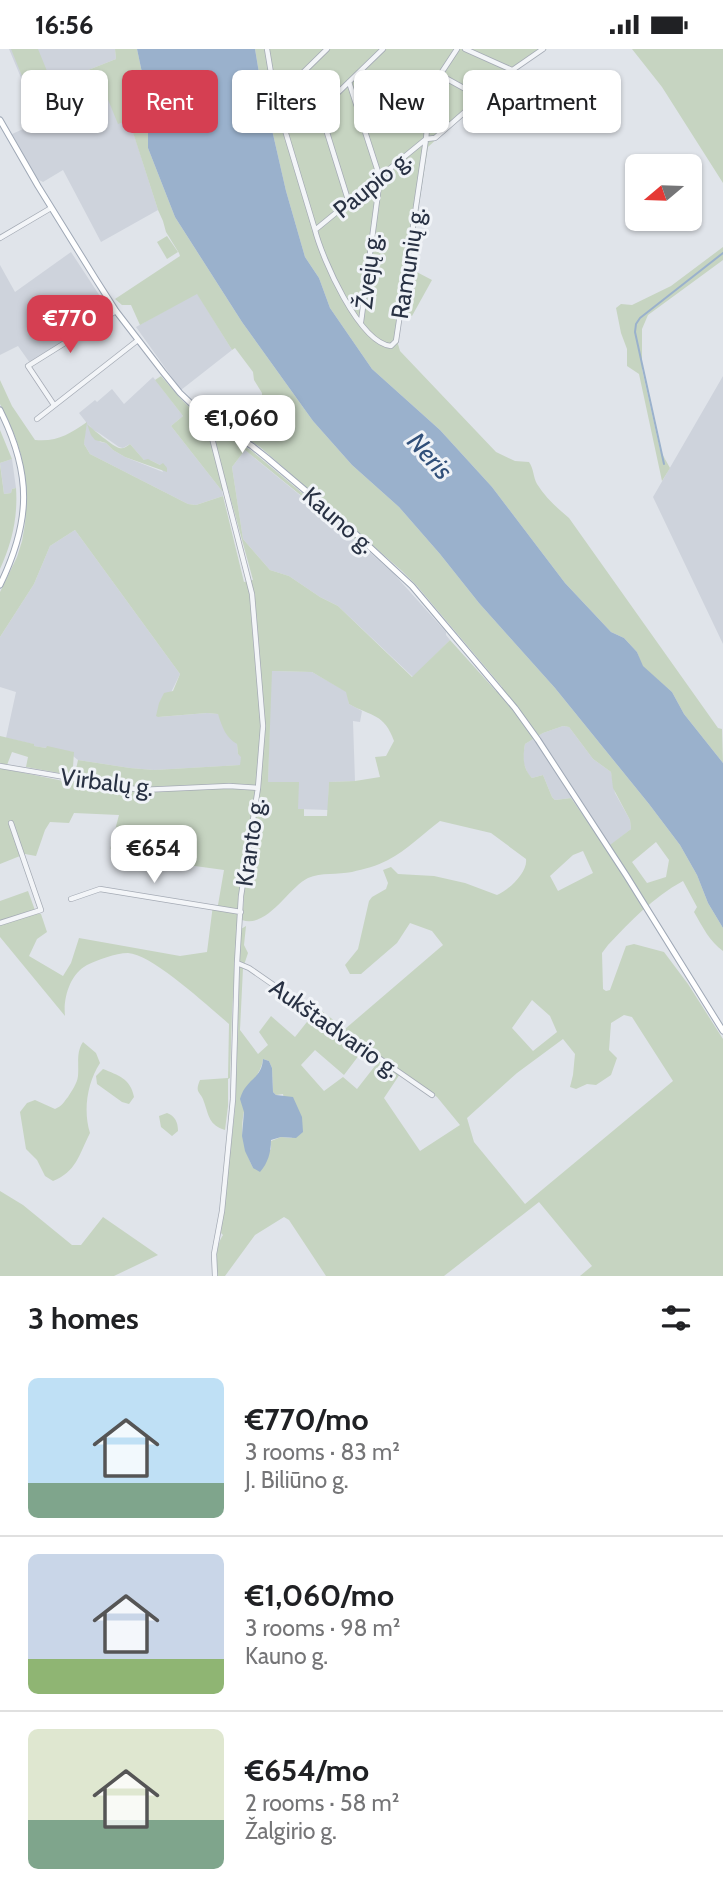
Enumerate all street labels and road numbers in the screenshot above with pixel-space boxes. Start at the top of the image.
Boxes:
street label: Paupio g. [327,144,417,224]
street label: Ramunių g. [385,205,431,321]
street label: Žvejų g. [349,231,387,311]
street label: Kauno g. [297,481,381,559]
street label: Virbalų g. [59,762,155,802]
street label: Kranto g. [229,796,271,888]
street label: Aukštadvario g. [264,973,406,1083]

